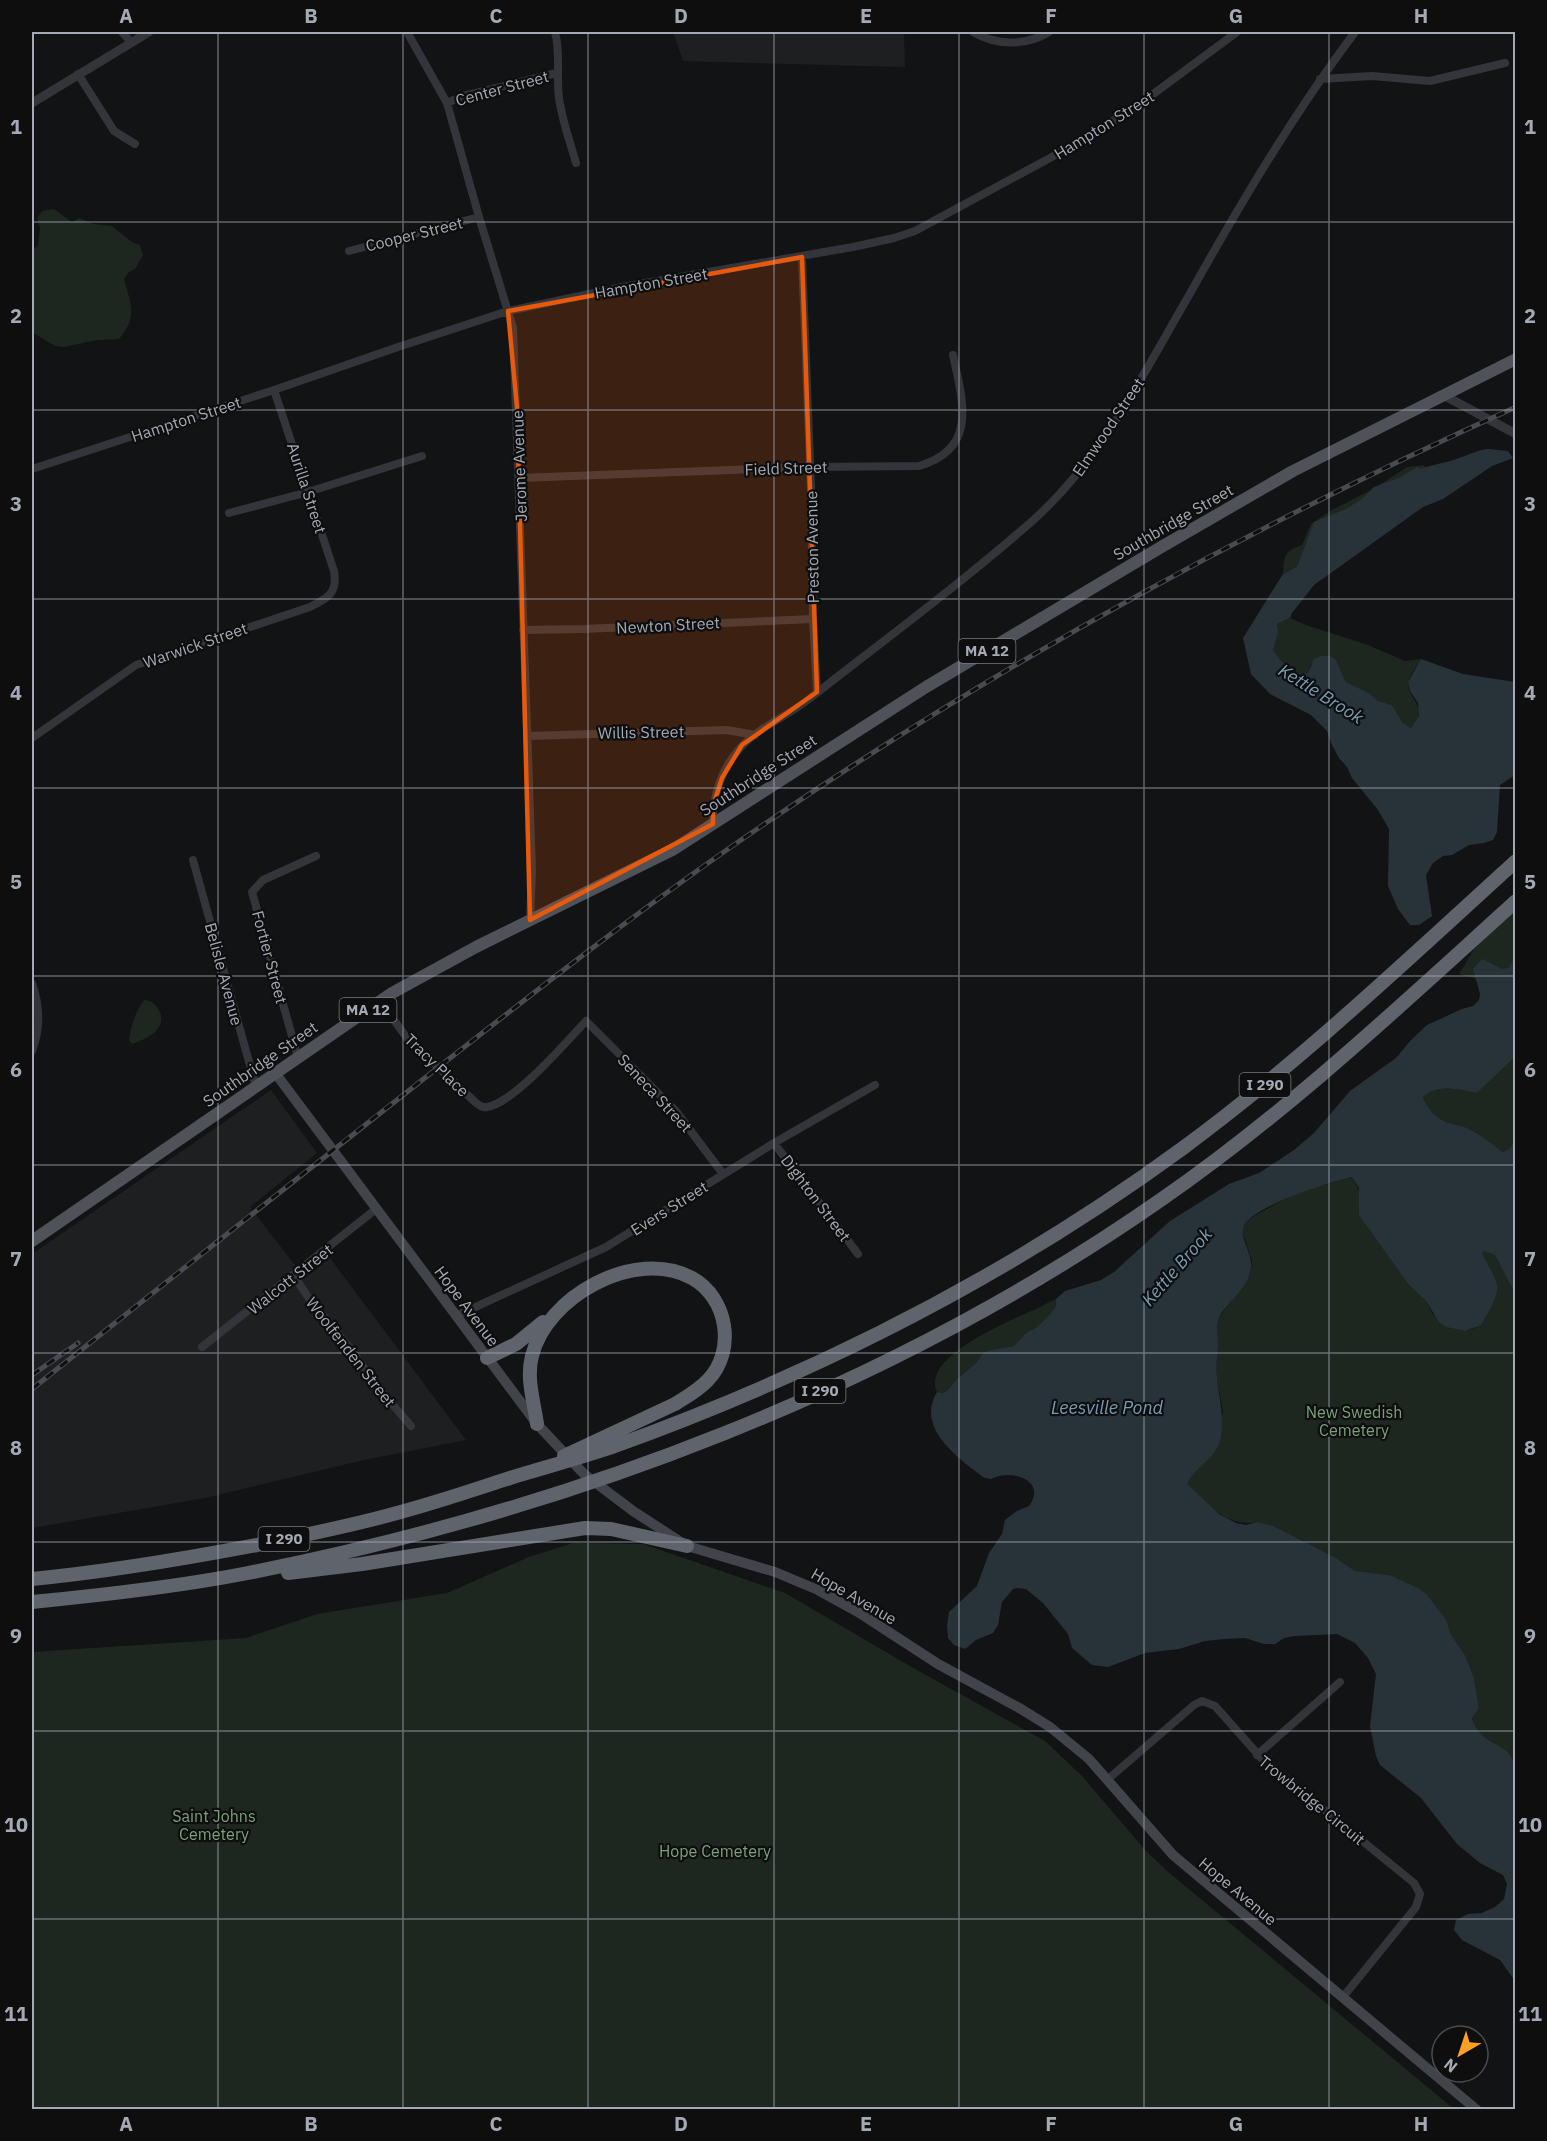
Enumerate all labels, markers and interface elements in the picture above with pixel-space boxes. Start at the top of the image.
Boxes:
text: A [119,2,133,29]
text: B [304,2,318,29]
text: C [489,2,503,29]
text: D [674,2,688,29]
text: E [860,2,872,29]
text: F [1045,2,1057,29]
text: G [1229,2,1243,29]
text: H [1414,2,1428,29]
street label: Center Street [453,66,551,110]
street label: Hampton Street [1050,86,1158,164]
text: 1 [10,113,22,140]
text: 1 [1524,113,1536,140]
street label: Cooper Street [363,212,465,256]
street label: Hampton Street [593,263,709,303]
text: 2 [10,302,22,329]
text: 2 [1524,302,1536,329]
street label: Elmwood Street [1068,374,1148,480]
street label: Hampton Street [129,392,243,446]
street label: Jerome Avenue [507,410,531,522]
street label: Aurilla Street [283,440,331,536]
street label: Field Street [744,457,828,479]
street label: Southbridge Street [1109,480,1237,564]
text: 3 [10,490,22,517]
street label: Preston Avenue [801,490,823,603]
text: 3 [1524,490,1536,517]
street label: Newton Street [616,612,720,638]
street label: Warwick Street [140,618,250,672]
road number: MA 12 [958,639,1016,663]
water label: Kettle Brook [1274,658,1369,729]
text: 4 [10,679,22,706]
text: 4 [1524,679,1536,706]
street label: Willis Street [598,721,684,743]
street label: Southbridge Street [696,730,820,820]
text: 5 [10,868,22,895]
text: 5 [1524,868,1536,895]
street label: Fortier Street [248,908,292,1006]
street label: Belisle Avenue [201,920,247,1028]
road number: MA 12 [340,998,397,1022]
street label: Southbridge Street [199,1017,321,1111]
street label: Tracy Place [401,1029,474,1101]
street label: Seneca Street [614,1050,696,1136]
text: 6 [10,1056,22,1083]
text: 6 [1524,1056,1536,1083]
road number: I 290 [1240,1073,1290,1097]
street label: Dighton Street [777,1151,855,1245]
street label: Evers Street [627,1176,711,1240]
water label: Kettle Brook [1136,1222,1217,1310]
street label: Walcott Street [243,1240,337,1318]
text: 7 [10,1245,22,1272]
text: 7 [1524,1245,1536,1272]
street label: Hope Avenue [430,1262,504,1350]
street label: Woolfenden Street [302,1293,400,1411]
road number: I 290 [794,1379,846,1403]
water label: Leesville Pond [1051,1396,1164,1419]
park label: New Swedish Cemetery [1306,1402,1402,1440]
text: 8 [10,1434,22,1461]
text: 8 [1524,1434,1536,1461]
road number: I 290 [258,1527,310,1551]
street label: Hope Avenue [808,1563,901,1629]
text: 9 [10,1622,22,1649]
text: 9 [1524,1622,1536,1649]
street label: Trowbridge Circuit [1255,1751,1369,1849]
park label: Saint Johns Cemetery [172,1806,256,1844]
text: 10 [4,1811,28,1838]
text: 10 [1518,1811,1542,1838]
park label: Hope Cemetery [659,1841,771,1861]
street label: Hope Avenue [1195,1853,1281,1930]
text: 11 [4,2000,28,2027]
text: 11 [1518,2000,1542,2027]
north arrow [1430,2024,1490,2084]
text: N [1440,2054,1461,2077]
text: A [119,2110,133,2137]
text: B [304,2110,318,2137]
text: C [489,2110,503,2137]
text: D [674,2110,688,2137]
text: E [860,2110,872,2137]
text: F [1045,2110,1057,2137]
text: G [1229,2110,1243,2137]
text: H [1414,2110,1428,2137]

